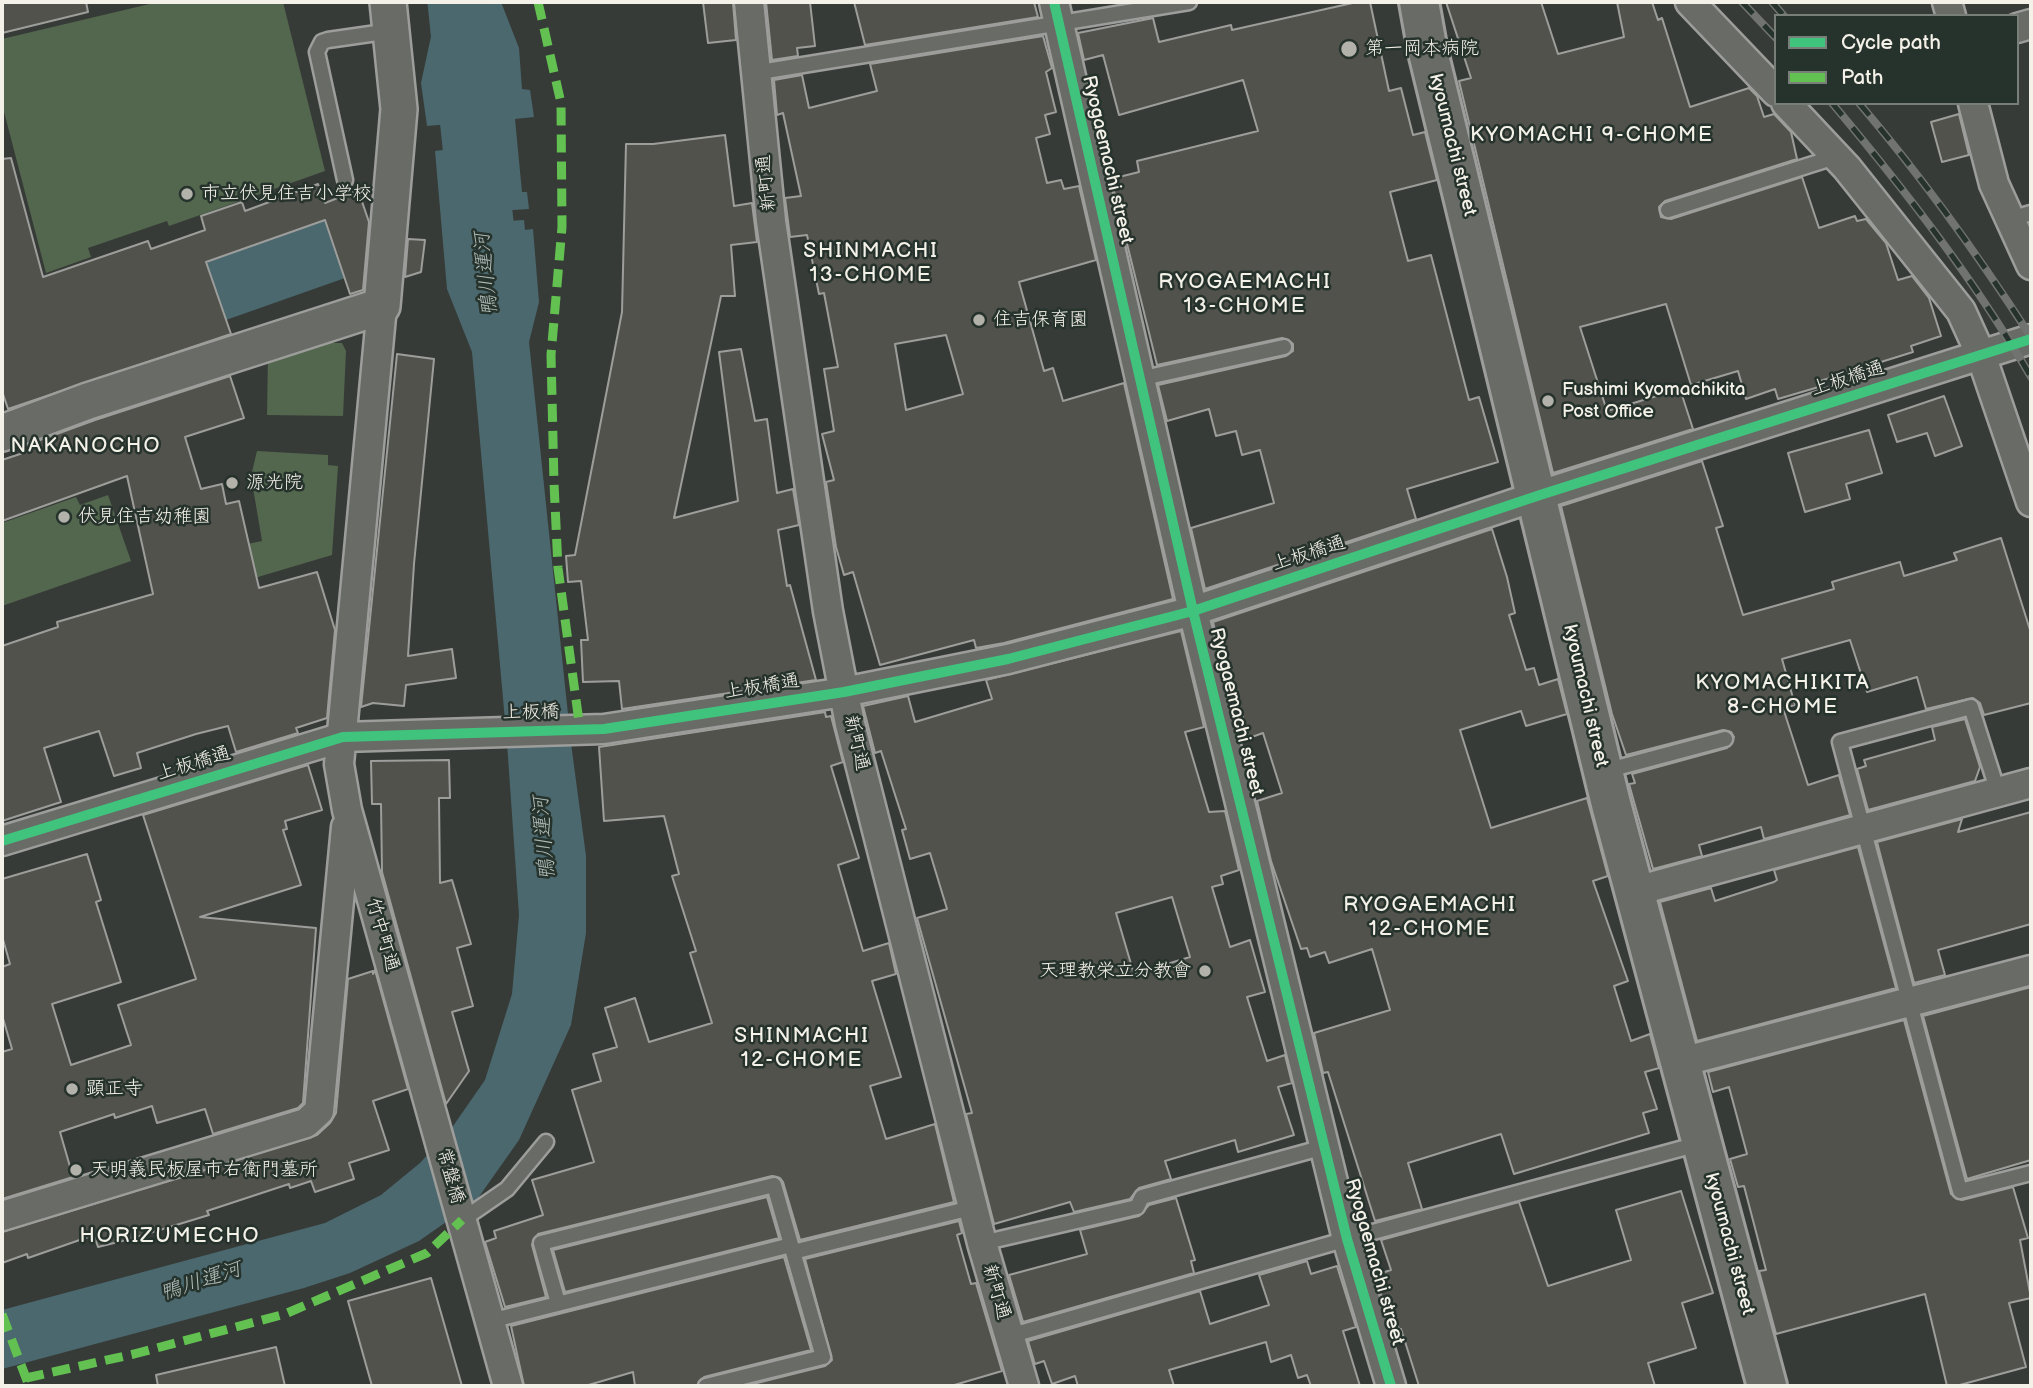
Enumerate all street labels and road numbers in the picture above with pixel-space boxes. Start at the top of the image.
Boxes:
street label: kyoumachi street [1423,72,1481,218]
street label: Ryogaemachi street [1077,73,1137,247]
street label: 新町通 [753,153,781,213]
street label: 上板橋通 [1808,356,1888,402]
street label: 上板橋通 [1269,531,1349,577]
street label: kyoumachi street [1558,622,1612,770]
street label: Ryogaemachi street [1204,626,1268,798]
street label: 上板橋通 [723,670,801,704]
street label: 上板橋 [502,701,560,725]
street label: 新町通 [838,713,874,773]
street label: 上板橋通 [154,742,234,786]
street label: 竹中町通 [361,895,403,975]
street label: 常盤橋 [431,1145,469,1207]
street label: kyoumachi street [1699,1171,1759,1317]
street label: Ryogaemachi street [1339,1176,1409,1348]
street label: 新町通 [977,1261,1015,1323]

